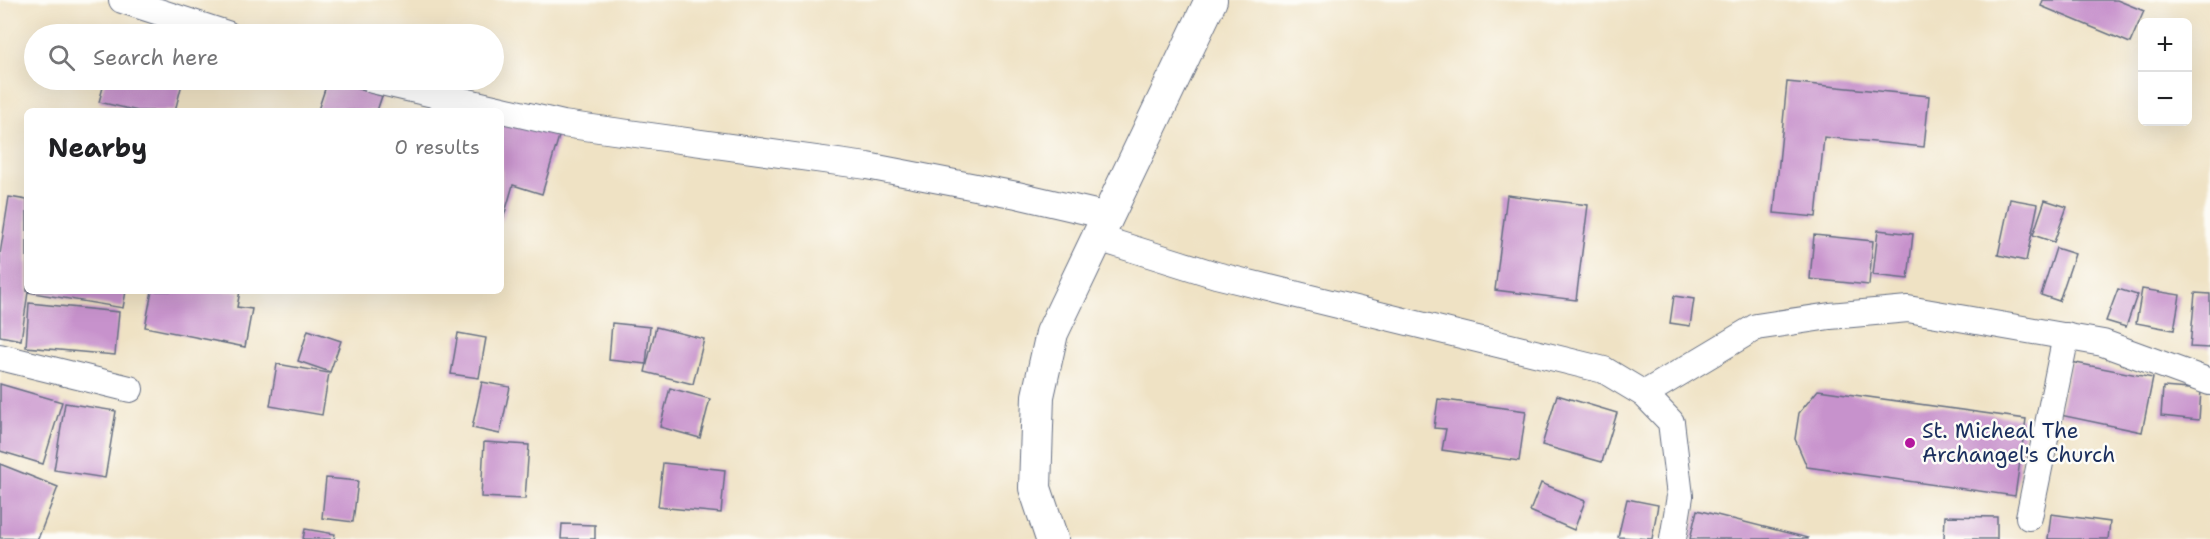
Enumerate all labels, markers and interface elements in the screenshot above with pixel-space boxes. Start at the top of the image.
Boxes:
map controls [2138,18,2192,126]
button: + [2138,18,2192,72]
search box [24,24,504,90]
icon: search [45,41,78,74]
text: Search here [93,43,219,72]
button: − [2138,72,2192,126]
text: Nearby [48,130,147,165]
text: 0 results [394,134,480,160]
place label: St. Micheal The Archangel's Church [1922,417,2115,469]
marker: St. Micheal The Archangel's Church [1903,436,1917,450]

